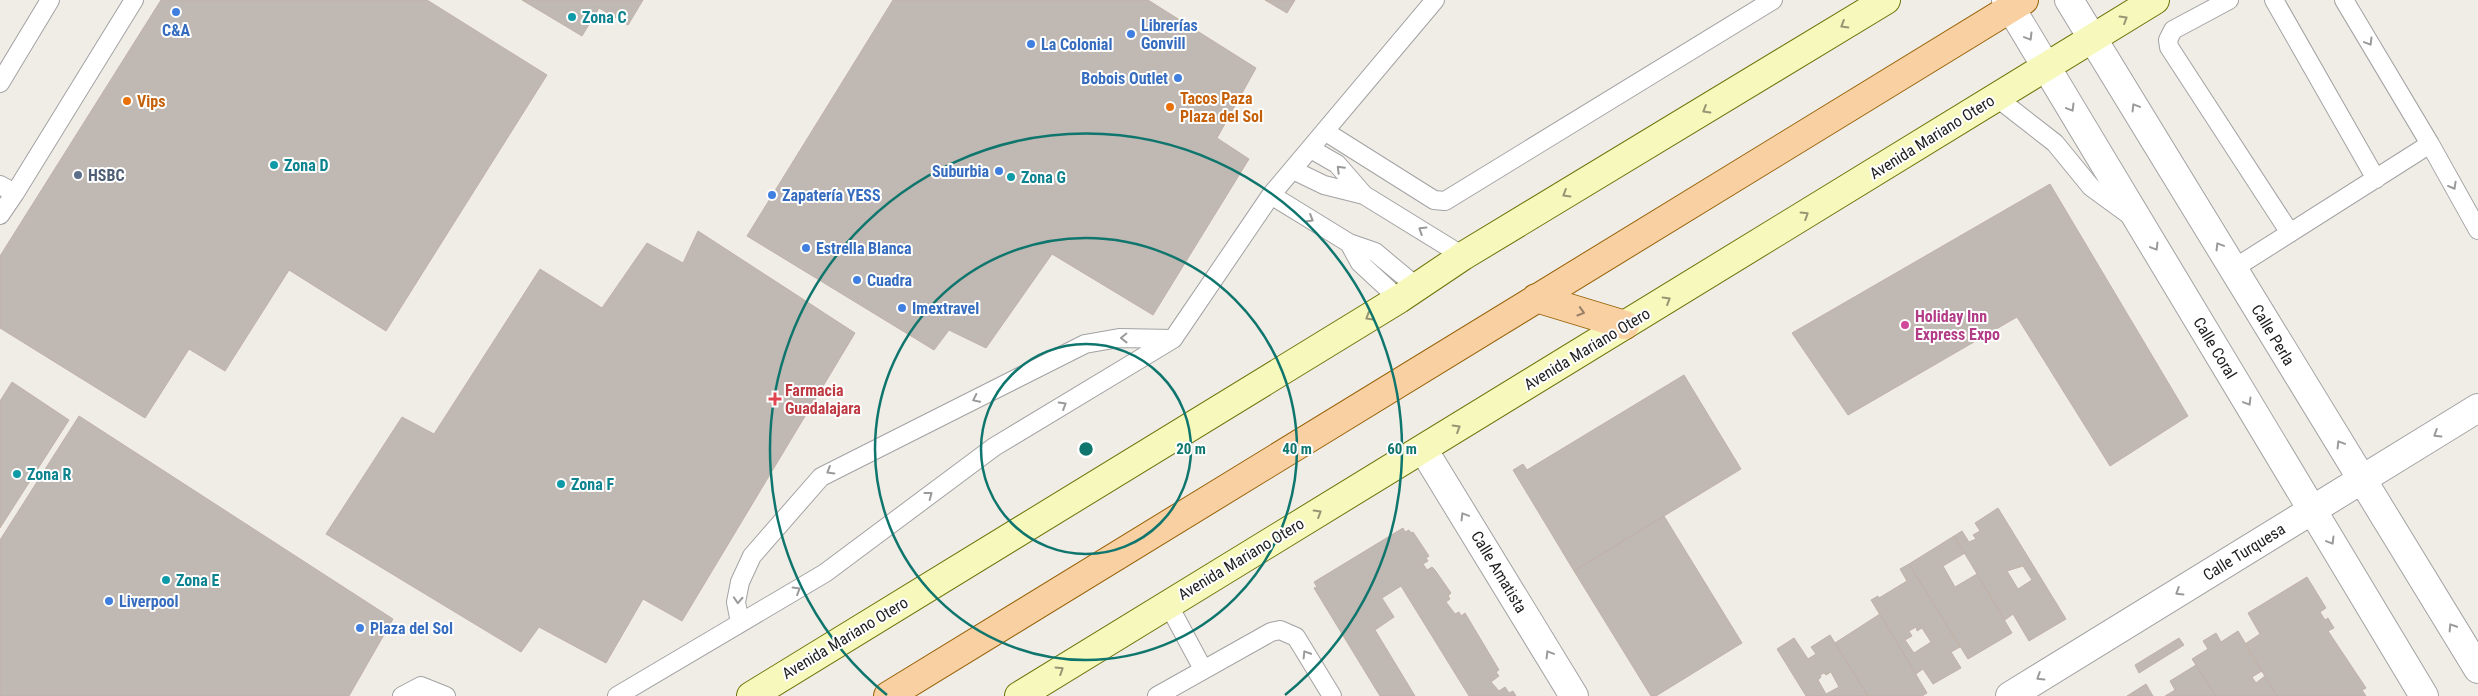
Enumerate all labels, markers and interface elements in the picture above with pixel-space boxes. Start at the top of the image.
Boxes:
marker: C&A [170,6,182,18]
place label: Zona C [582,8,627,27]
marker: Zona C [566,11,578,23]
one-way arrow [2118,15,2127,25]
place label: Librerías Gonvill [1141,16,1198,53]
one-way arrow [1841,19,1850,29]
place label: C&A [162,21,190,40]
marker: Librerías Gonvill [1125,28,1137,40]
one-way arrow [2022,32,2032,41]
place label: La Colonial [1041,35,1112,54]
one-way arrow [2362,36,2372,45]
marker: La Colonial [1025,38,1037,50]
place label: Bobois Outlet [1081,69,1168,88]
marker: Bobois Outlet [1172,72,1184,84]
place label: Tacos Paza Plaza del Sol [1180,89,1263,126]
street label: Avenida Mariano Otero [1866,91,1998,183]
place label: Vips [137,92,165,111]
marker: Vips [121,95,133,107]
marker: Tacos Paza Plaza del Sol [1164,101,1176,113]
one-way arrow [2065,103,2075,112]
one-way arrow [2131,103,2141,112]
one-way arrow [1702,104,1711,114]
place label: Zona D [284,156,328,175]
marker: Zona D [268,159,280,171]
place label: Suburbia [932,162,989,181]
marker: Suburbia [993,165,1005,177]
place label: HSBC [88,166,125,185]
one-way arrow [1337,166,1346,175]
place label: Zona G [1021,168,1066,187]
marker: HSBC [72,169,84,181]
marker: Zona G [1005,171,1017,183]
one-way arrow [2447,180,2457,189]
place label: Zapatería YESS [782,186,881,205]
one-way arrow [1563,188,1572,198]
marker: Zapatería YESS [766,189,778,201]
one-way arrow [1800,211,1809,221]
one-way arrow [1305,212,1314,222]
one-way arrow [1418,227,1427,237]
place label: Estrella Blanca [816,239,912,258]
marker: Estrella Blanca [800,242,812,254]
one-way arrow [2149,242,2159,251]
one-way arrow [2216,242,2226,251]
place label: Cuadra [867,271,913,290]
marker: Cuadra [851,274,863,286]
one-way arrow [1662,296,1671,306]
place label: Imextravel [912,299,979,318]
street label: Calle Perla [2247,301,2299,369]
marker: Imextravel [896,302,908,314]
street label: Avenida Mariano Otero [1520,304,1654,394]
one-way arrow [1576,306,1585,316]
place label: Holiday Inn Express Expo [1915,307,2000,344]
one-way arrow [1366,311,1375,321]
street label: Calle Coral [2189,314,2241,382]
marker: Holiday Inn Express Expo [1899,319,1911,331]
one-way arrow [1120,333,1128,343]
place label: Farmacia Guadalajara [785,381,861,418]
marker: Farmacia Guadalajara [769,393,781,405]
one-way arrow [972,393,981,403]
one-way arrow [2241,396,2251,405]
one-way arrow [1058,401,1067,411]
one-way arrow [1452,425,1461,435]
one-way arrow [2433,427,2442,437]
centre of rings [1077,440,1095,458]
text: 20 m [1176,440,1206,458]
text: 40 m [1282,440,1312,458]
text: 60 m [1387,440,1417,458]
one-way arrow [2336,441,2346,450]
place label: Zona R [27,465,71,484]
one-way arrow [827,465,836,475]
marker: Zona R [11,468,23,480]
place label: Zona F [571,475,614,494]
marker: Zona F [555,478,567,490]
one-way arrow [923,493,932,501]
one-way arrow [1313,509,1322,519]
one-way arrow [1461,512,1471,521]
street label: Avenida Mariano Otero [1174,514,1308,604]
street label: Calle Turquesa [2199,519,2289,585]
street label: Calle Amatista [1467,528,1531,616]
one-way arrow [2325,536,2335,545]
place label: Zona E [176,571,219,590]
marker: Zona E [160,574,172,586]
one-way arrow [791,586,800,596]
one-way arrow [2175,586,2184,596]
place label: Liverpool [119,592,179,611]
street label: Avenida Mariano Otero [778,593,912,683]
marker: Liverpool [103,595,115,607]
one-way arrow [732,596,743,604]
place label: Plaza del Sol [370,619,453,638]
marker: Plaza del Sol [354,622,366,634]
one-way arrow [2449,624,2459,633]
one-way arrow [1303,651,1313,660]
one-way arrow [1545,651,1555,660]
one-way arrow [1055,667,1064,677]
one-way arrow [2037,671,2046,681]

